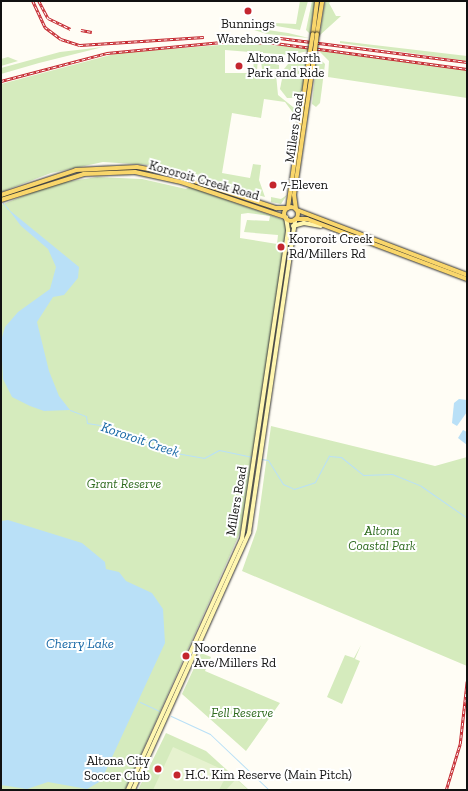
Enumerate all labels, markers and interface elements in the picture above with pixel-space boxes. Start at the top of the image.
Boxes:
marker: Bunnings Warehouse [243,6,253,16]
place label: Bunnings Warehouse [217,17,279,48]
place label: Altona North Park and Ride [247,51,324,82]
marker: Altona North Park and Ride [234,61,244,71]
street label: Millers Road [282,92,308,164]
street label: Kororoit Creek Road [147,158,261,204]
place label: 7-Eleven [281,177,328,193]
marker: 7-Eleven [268,180,278,190]
place label: Kororoit Creek Rd/Millers Rd [289,232,372,263]
marker: Kororoit Creek Rd/Millers Rd [276,242,286,252]
water label: Kororoit Creek [99,419,181,461]
street label: Millers Road [223,465,251,537]
park label: Grant Reserve [87,476,161,492]
park label: Altona Coastal Park [348,524,416,555]
water label: Cherry Lake [46,636,114,652]
place label: Noordenne Ave/Millers Rd [194,641,276,672]
marker: Noordenne Ave/Millers Rd [181,651,191,661]
park label: Fell Reserve [211,705,273,721]
place label: Altona City Soccer Club [84,754,150,785]
marker: Altona City Soccer Club [153,764,163,774]
place label: H.C. Kim Reserve (Main Pitch) [185,767,352,783]
marker: H.C. Kim Reserve (Main Pitch) [172,770,182,780]

